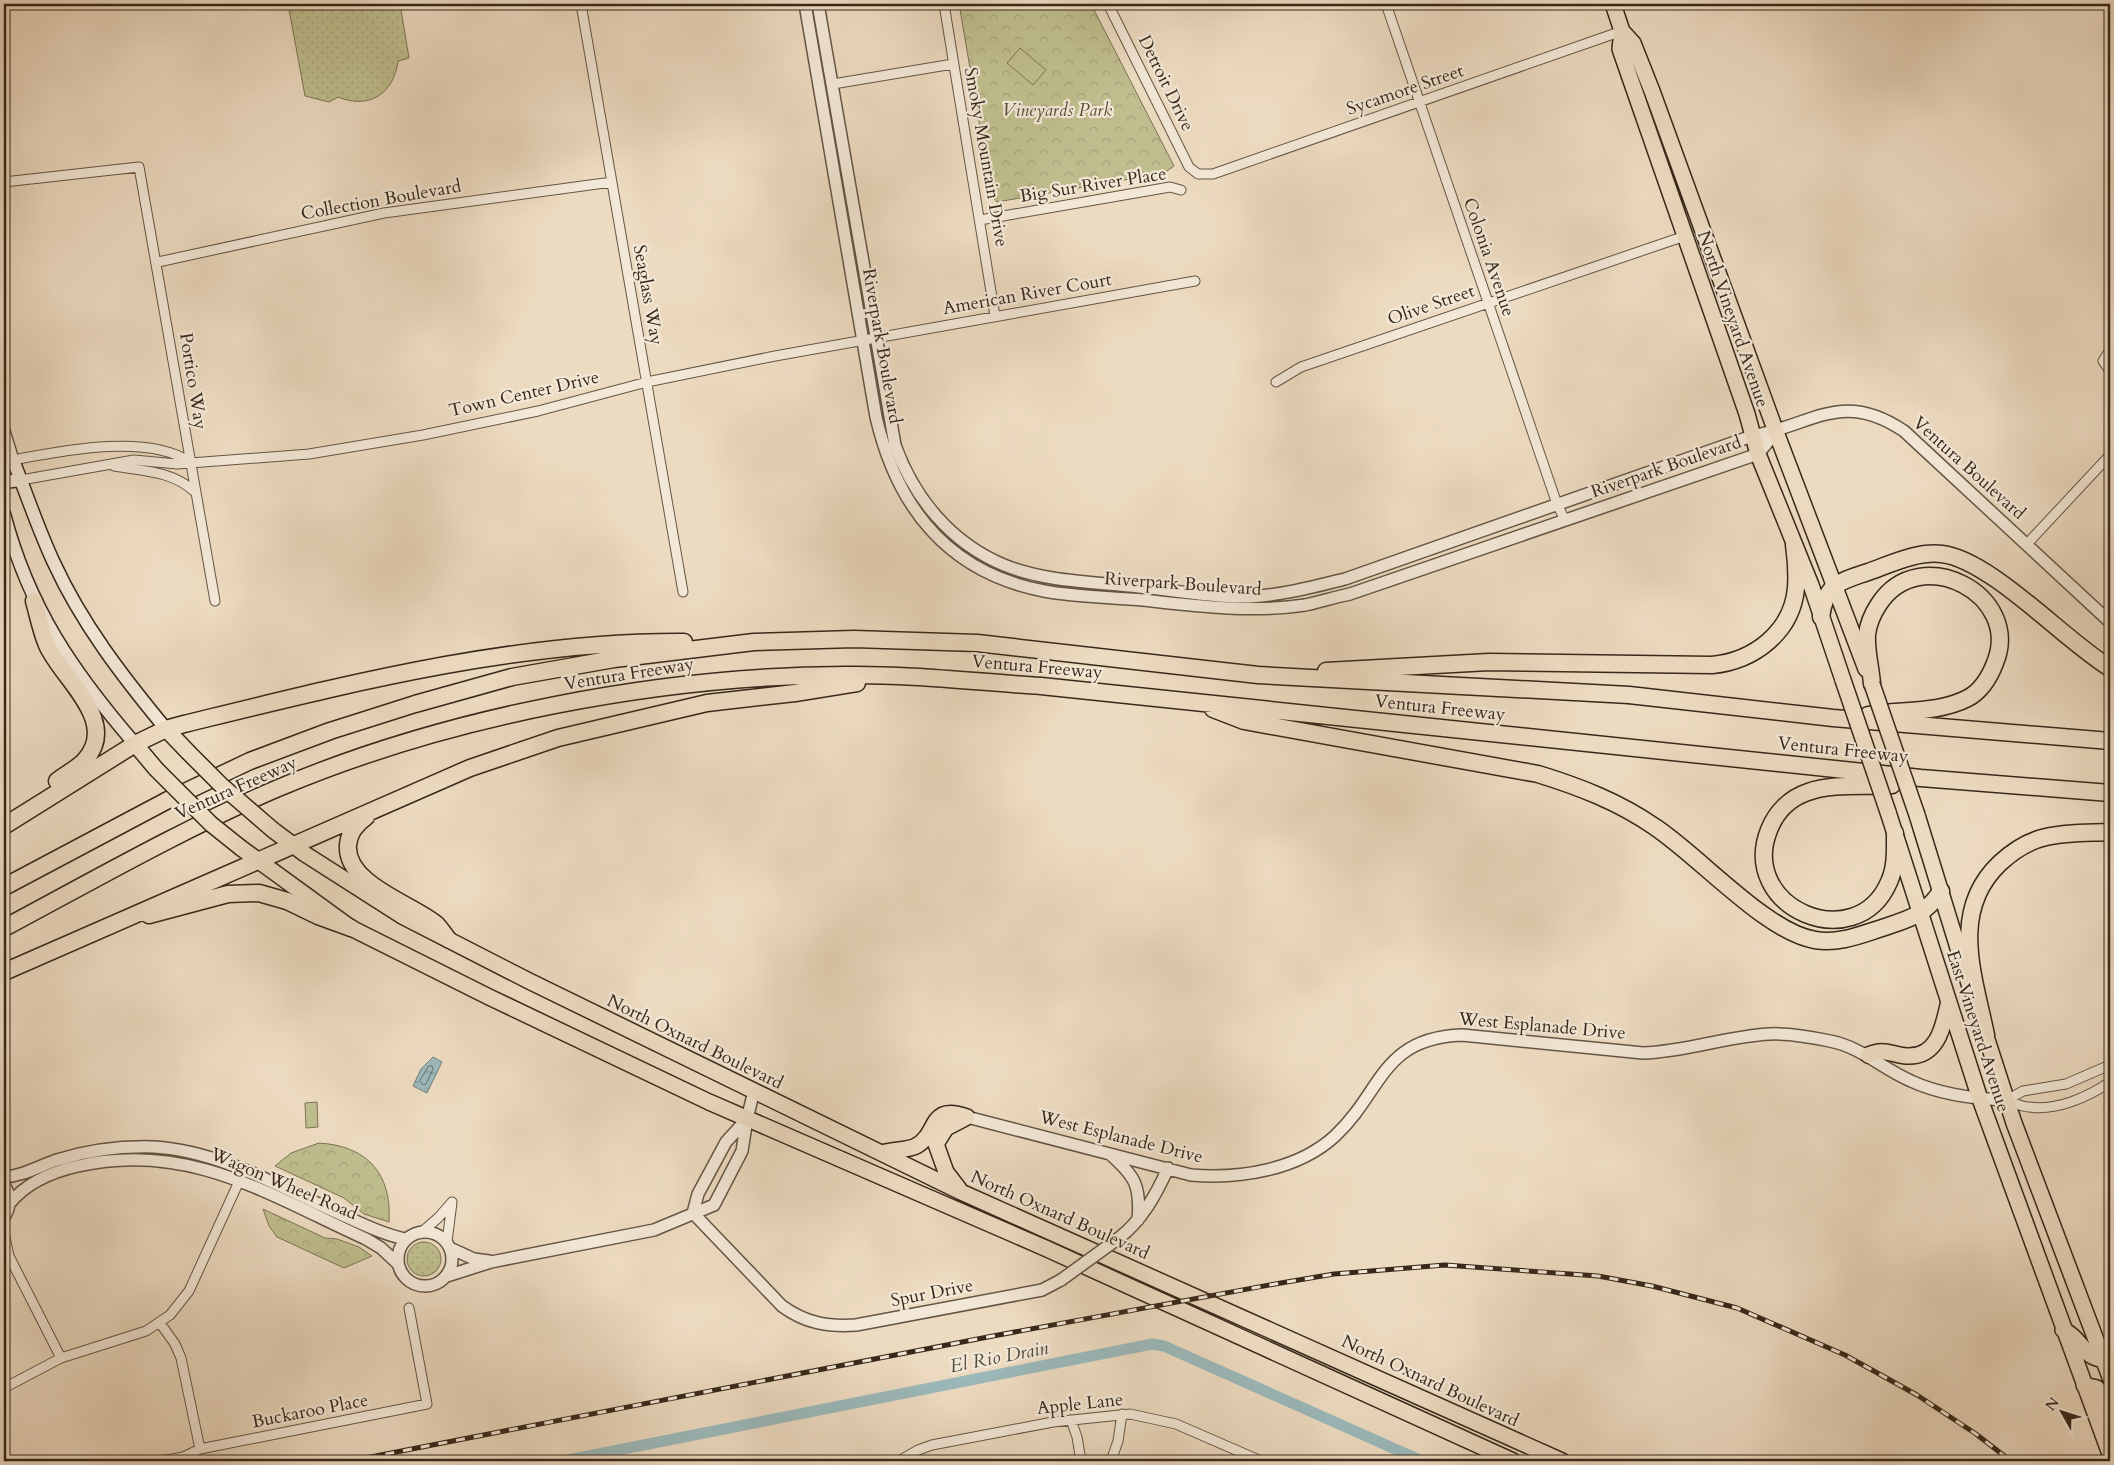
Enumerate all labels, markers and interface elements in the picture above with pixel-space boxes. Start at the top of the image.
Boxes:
street label: Detroit Drive [1132,31,1200,135]
street label: Sycamore Street [1343,58,1467,122]
street label: Smoky Mountain Drive [958,65,1014,249]
park label: Vineyards Park [1002,98,1112,123]
street label: Big Sur River Place [1018,161,1168,209]
street label: Collection Boulevard [299,174,463,226]
street label: Colonia Avenue [1457,194,1521,320]
street label: North Vineyard Avenue [1691,227,1775,411]
street label: Seaglass Way [627,243,669,348]
street label: Riverpark Boulevard [856,266,908,426]
street label: American River Court [941,267,1114,321]
street label: Olive Street [1384,278,1478,332]
street label: Portico Way [173,331,213,432]
street label: Town Center Drive [446,365,602,423]
street label: Ventura Boulevard [1907,411,2031,526]
street label: Riverpark Boulevard [1588,429,1745,504]
street label: Riverpark Boulevard [1104,566,1263,602]
street label: Ventura Freeway [971,649,1104,685]
street label: Ventura Freeway [562,651,696,697]
street label: Ventura Freeway [1373,689,1507,727]
street label: Ventura Freeway [1776,731,1910,769]
street label: Ventura Freeway [171,750,301,826]
street label: East Vineyard Avenue [1940,947,2016,1115]
street label: North Oxnard Boulevard [603,988,788,1096]
street label: West Esplanade Drive [1456,1006,1627,1046]
street label: West Esplanade Drive [1036,1104,1205,1169]
street label: Wagon Wheel Road [206,1141,362,1226]
street label: North Oxnard Boulevard [967,1164,1154,1266]
street label: Spur Drive [889,1273,975,1313]
street label: North Oxnard Boulevard [1337,1329,1523,1433]
water label: El Rio Drain [948,1335,1051,1379]
street label: Buckaroo Place [250,1387,370,1435]
street label: Apple Lane [1036,1387,1124,1421]
north arrow [2036,1388,2086,1438]
text: N [2041,1393,2063,1415]

